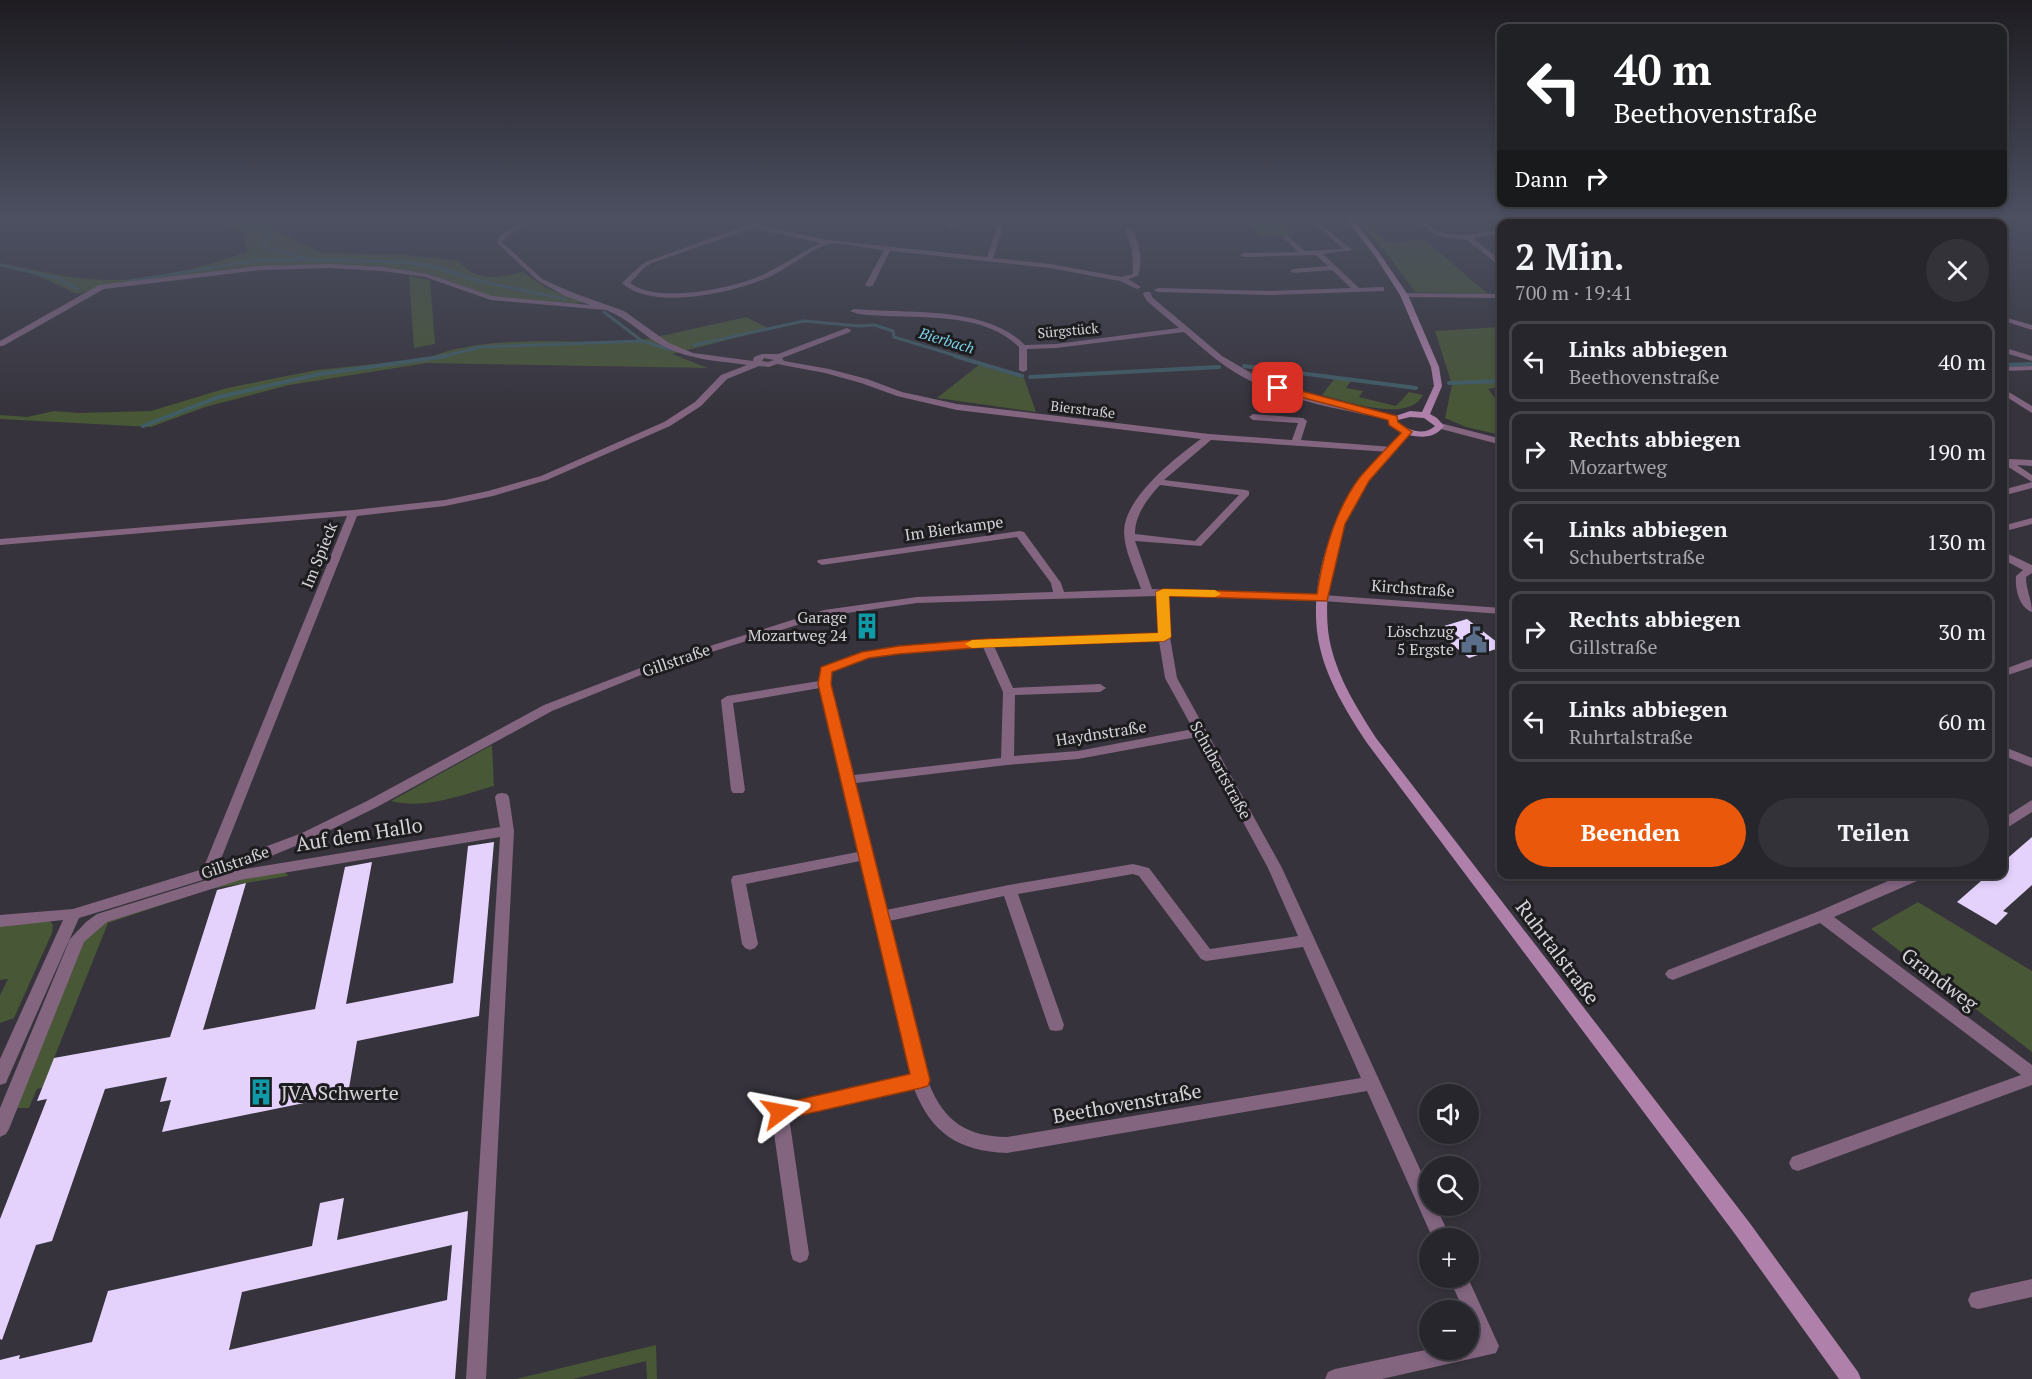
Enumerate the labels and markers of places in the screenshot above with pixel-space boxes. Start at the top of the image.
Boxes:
pin [1252,362,1303,413]
place label: Garage Mozartweg 24 [748,606,847,646]
building icon: Garage Mozartweg 24 [852,611,882,641]
place label: Löschzug 5 Ergste [1387,620,1455,660]
public building icon: Löschzug 5 Ergste [1459,625,1489,655]
building icon: JVA Schwerte [246,1077,276,1107]
place label: JVA Schwerte [281,1079,399,1106]

